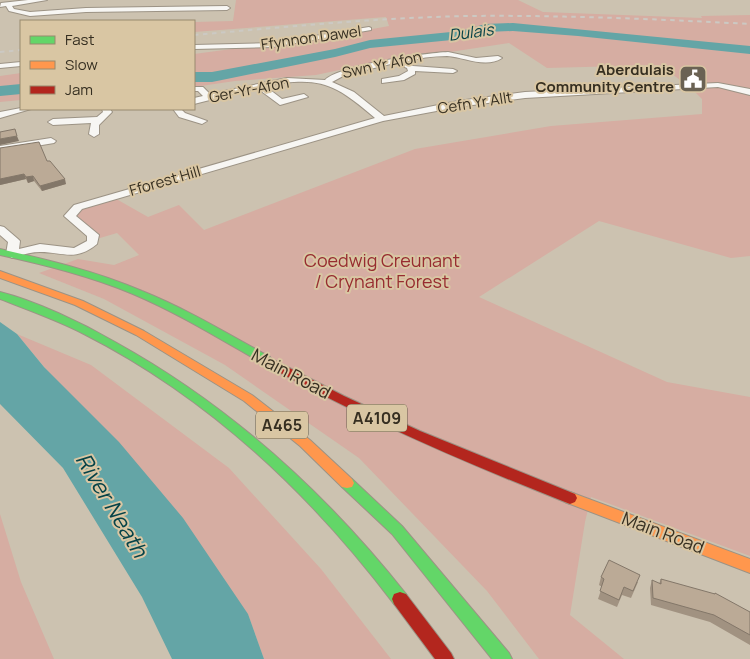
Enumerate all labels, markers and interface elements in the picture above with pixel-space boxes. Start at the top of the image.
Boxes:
water label: Dulais [447,18,496,46]
legend [20,20,195,110]
street label: Ffynnon Dawel [259,20,362,55]
text: Fast [65,29,94,50]
street label: Swn Yr Afon [340,46,424,83]
text: Slow [65,54,98,75]
place label: Aberdulais Community Centre [535,59,674,97]
public building icon: Aberdulais Community Centre [678,64,708,94]
street label: Ger-Yr-Afon [207,71,291,108]
text: Jam [65,79,93,100]
street label: Cefn Yr Allt [436,86,514,119]
street label: Fforest Hill [127,160,203,201]
park label: Coedwig Creunant / Crynant Forest [304,248,460,293]
street label: Main Road [248,342,335,404]
road number: A4109 [347,404,407,432]
road number: A465 [256,412,308,438]
water label: River Neath [69,447,155,564]
street label: Main Road [619,505,708,559]

